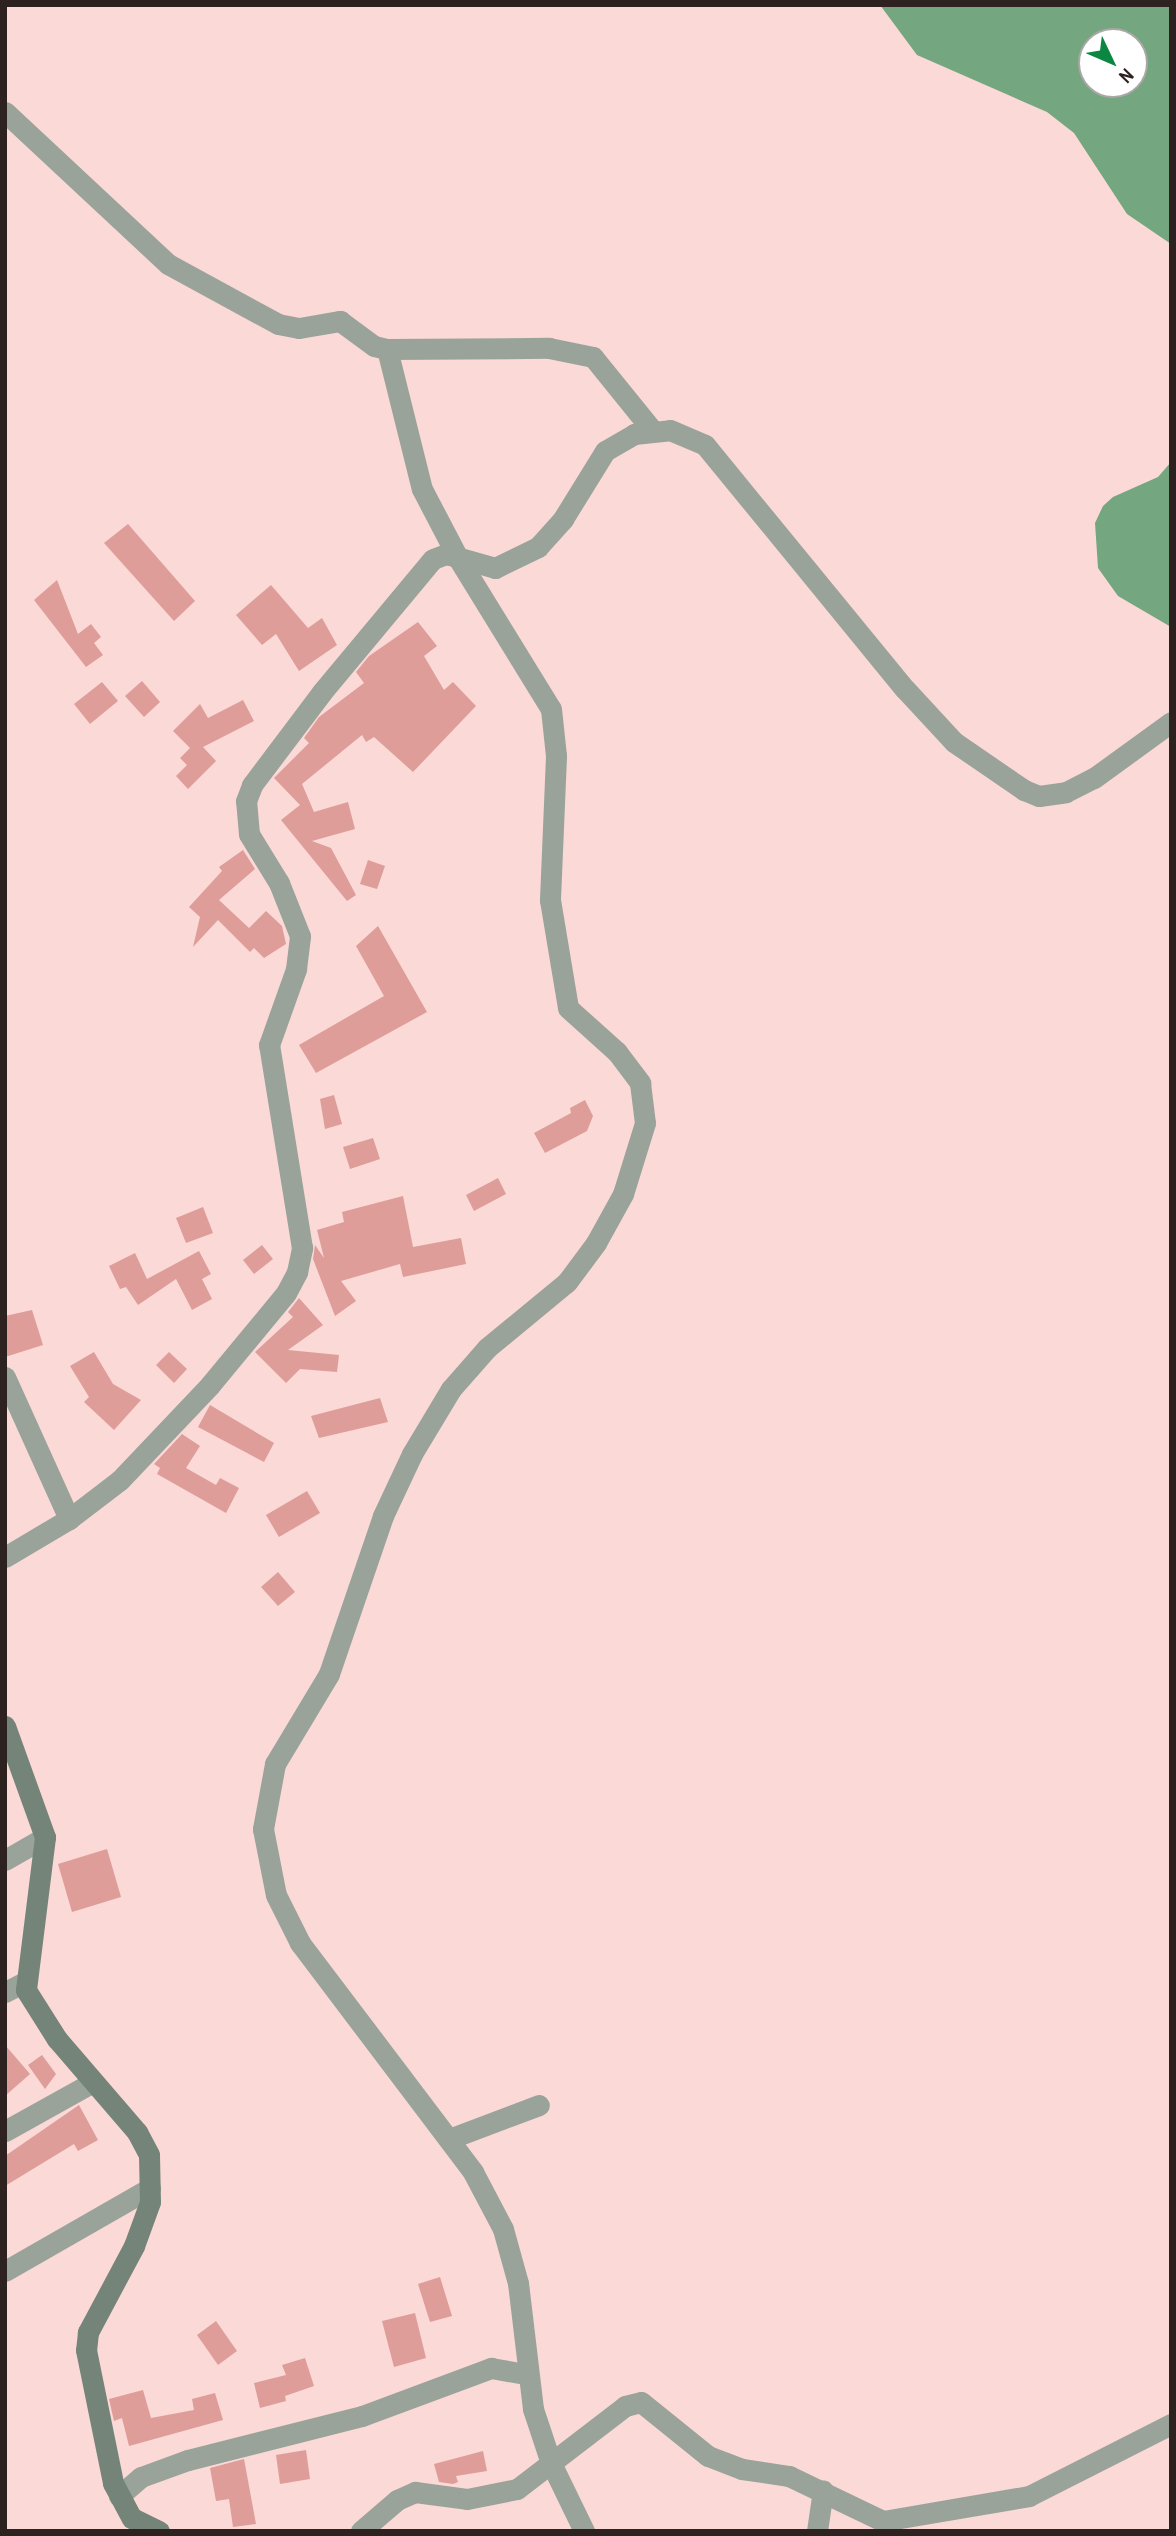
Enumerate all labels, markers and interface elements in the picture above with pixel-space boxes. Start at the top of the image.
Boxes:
north arrow [1078,28,1148,98]
text: N [1113,63,1140,89]

